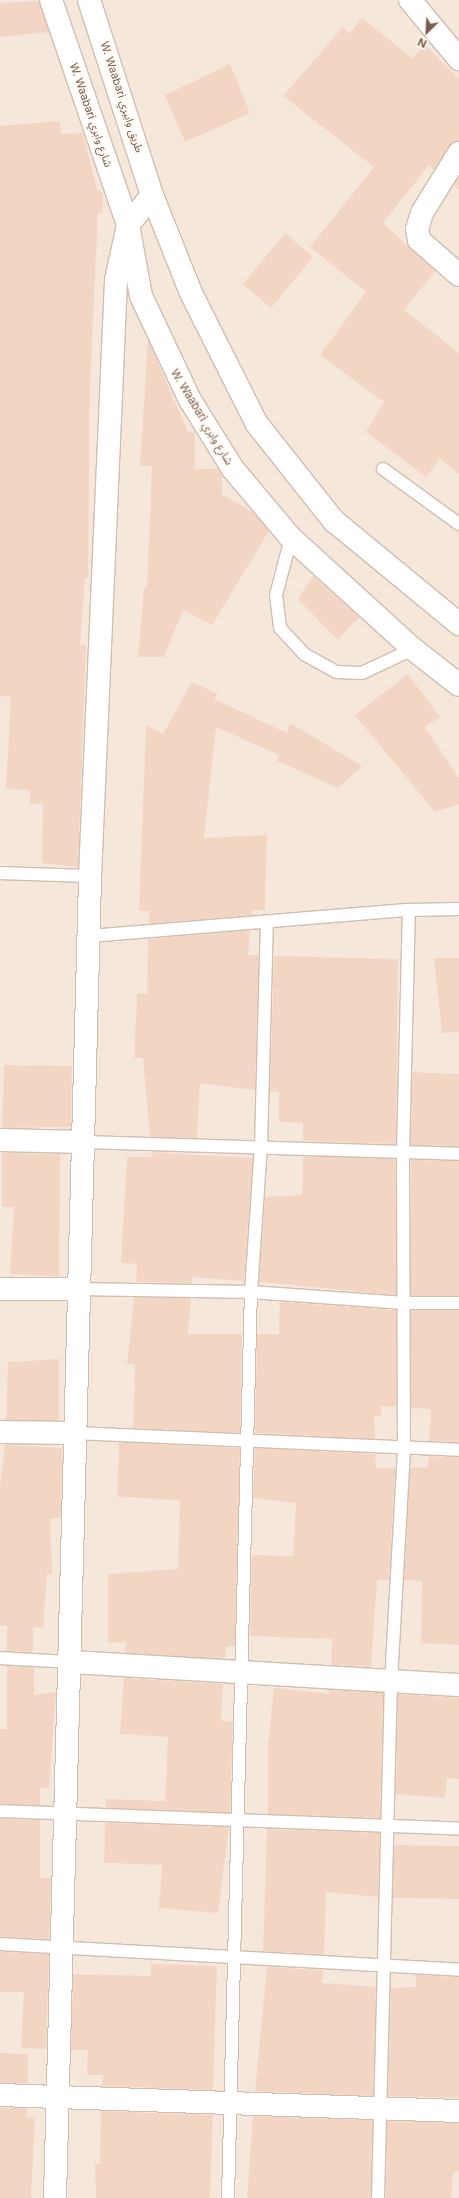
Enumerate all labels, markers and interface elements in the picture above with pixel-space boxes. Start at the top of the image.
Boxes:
north arrow [407,12,447,52]
text: N [415,35,429,51]
street label: W. Waabari طريق وابيري [98,40,146,154]
street label: W. Waabari شارع وابري [67,61,115,169]
street label: W. Waabari شارع وابري [168,367,236,467]

